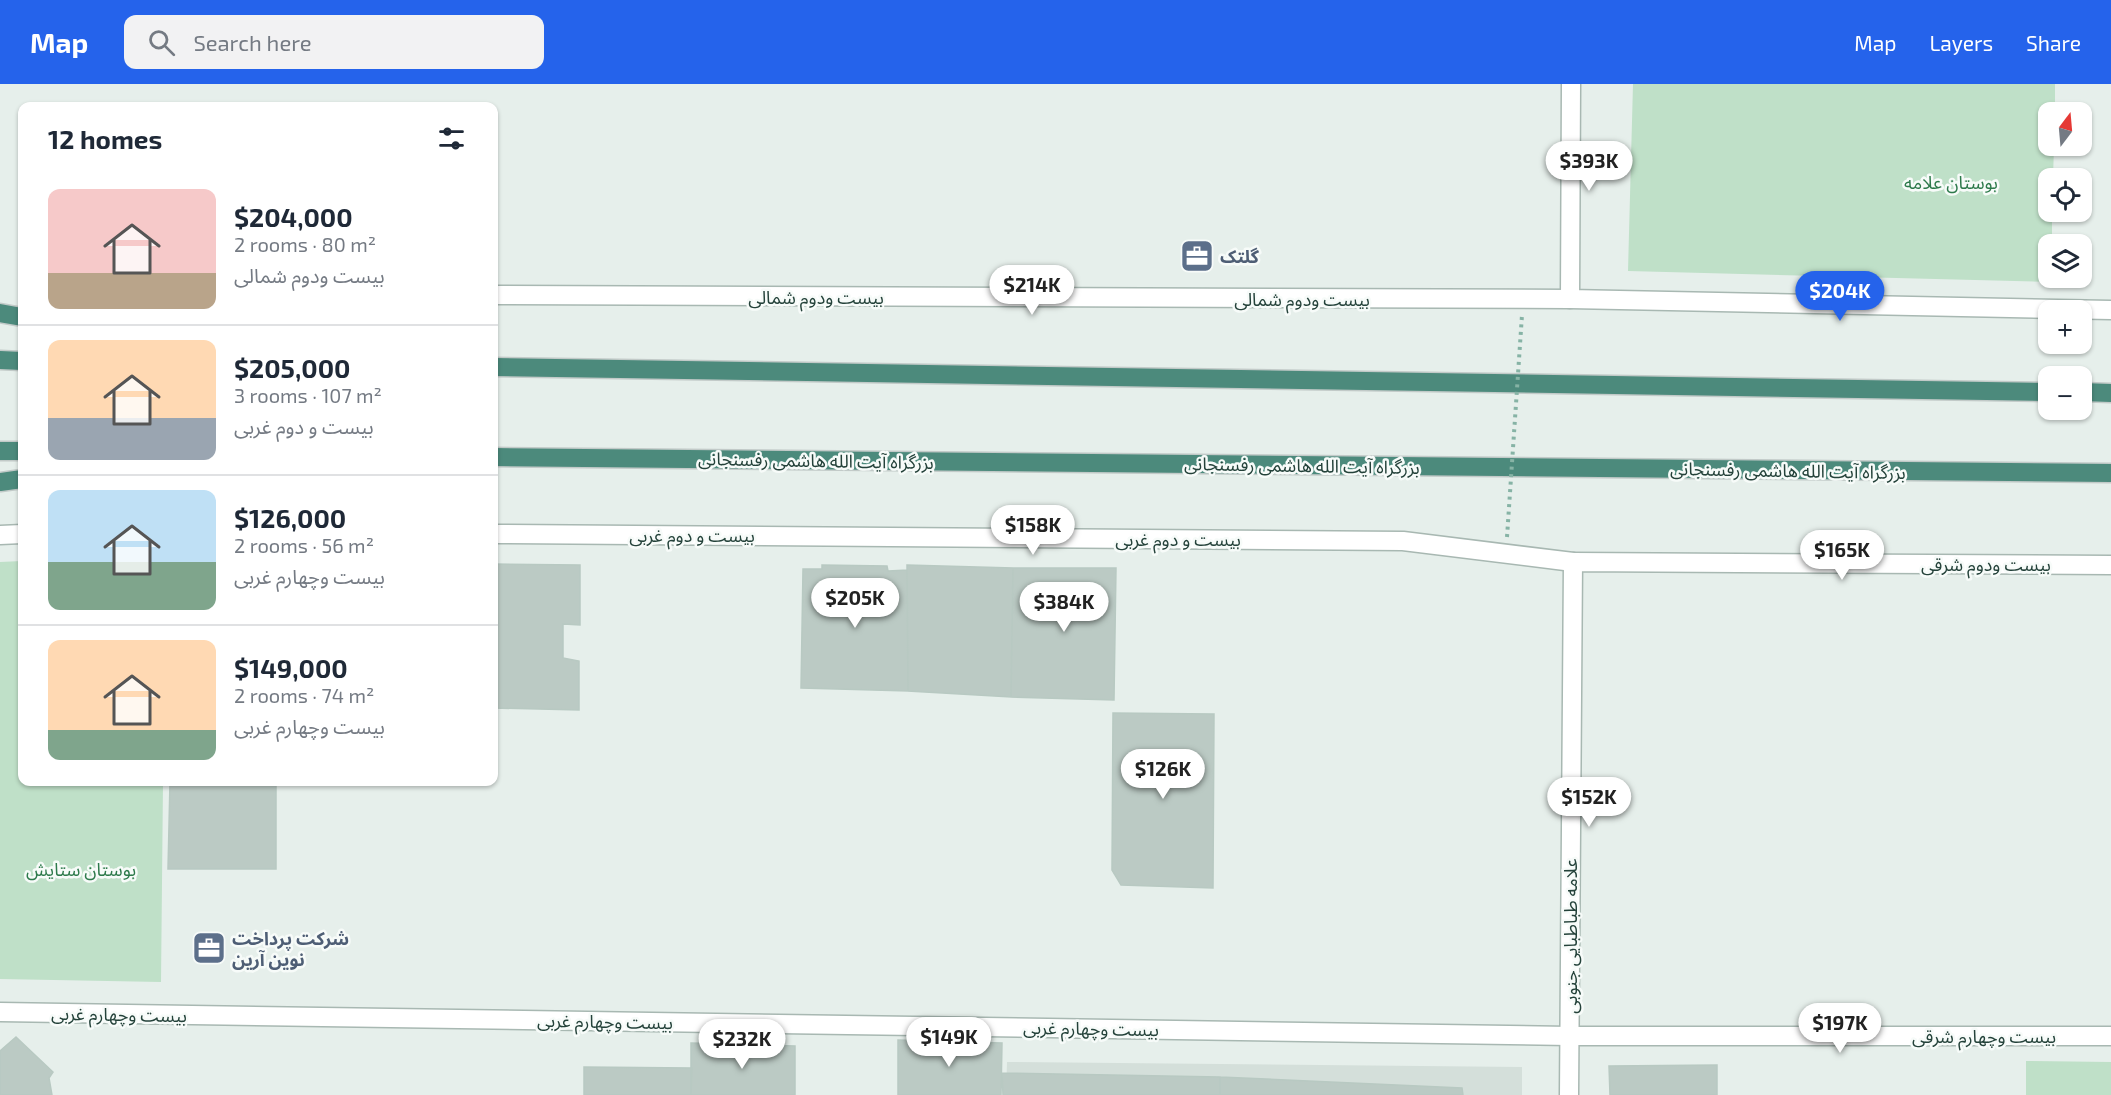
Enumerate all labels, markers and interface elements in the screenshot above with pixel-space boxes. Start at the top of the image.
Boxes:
search box [124,15,544,69]
text: Map [30,25,88,59]
icon: search [145,26,178,59]
text: Search here [193,29,312,55]
text: Map [1854,30,1896,55]
text: Layers [1929,30,1993,55]
text: Share [2026,30,2081,55]
north arrow [2038,102,2092,156]
map controls [2038,102,2092,420]
icon: filters [435,122,468,155]
text: 12 homes [48,123,162,154]
pin: $393K [1547,141,1631,192]
text: $393K [1560,148,1618,172]
button: locate [2038,168,2092,222]
park label: بوستان علامه [1904,171,1998,194]
text: $204,000 [234,201,353,232]
icon: home [96,213,168,285]
text: 2 rooms · 80 m² [234,232,376,256]
button: layers [2038,234,2092,288]
office icon: گلتک [1179,238,1215,274]
place label: گلتک [1220,245,1260,267]
text: بیست ودوم شمالی [234,263,385,287]
pin: $214K [990,265,1074,316]
pin: $204K [1798,271,1882,322]
text: $214K [1003,272,1061,296]
text: $204K [1809,278,1871,302]
street label: بیست ودوم شمالی [748,286,884,312]
street label: بیست ودوم شمالی [1234,288,1370,314]
button: + [2038,300,2092,354]
text: $205,000 [234,352,350,383]
icon: home [96,364,168,436]
button: − [2038,366,2092,420]
text: 3 rooms · 107 m² [234,383,382,407]
text: بیست و دوم غربی [234,414,374,438]
street label: بزرگراه آیت الله هاشمی رفسنجانی [698,447,934,474]
street label: بزرگراه آیت الله هاشمی رفسنجانی [1184,452,1420,479]
street label: بزرگراه آیت الله هاشمی رفسنجانی [1670,457,1906,484]
text: $126,000 [234,502,346,533]
pin: $158K [991,505,1075,556]
text: $158K [1005,512,1061,536]
icon: home [96,514,168,586]
street label: بیست و دوم غربی [629,524,755,550]
street label: بیست و دوم غربی [1115,528,1241,554]
pin: $165K [1800,530,1884,581]
text: 2 rooms · 56 m² [234,533,374,557]
text: $165K [1814,537,1870,561]
street label: بیست ودوم شرقی [1921,553,2051,579]
text: بیست وچهارم غربی [234,564,385,588]
pin: $205K [813,578,897,629]
pin: $384K [1022,582,1106,633]
text: $205K [825,585,885,609]
text: $384K [1034,589,1094,613]
text: $149,000 [234,652,348,683]
icon: home [96,664,168,736]
text: 2 rooms · 74 m² [234,683,374,707]
text: بیست وچهارم غربی [234,714,385,738]
pin: $126K [1121,749,1205,800]
text: $126K [1135,756,1191,780]
pin: $152K [1547,777,1631,828]
text: $152K [1561,784,1617,808]
park label: بوستان ستایش [26,858,136,881]
street label: علامه طباطبایی جنوبی [1559,858,1582,1014]
place label: شرکت پرداخت نوین آرین [232,927,349,971]
office icon: شرکت پرداخت نوین آرین [191,930,227,966]
street label: بیست وچهارم غربی [51,1002,187,1030]
pin: $197K [1798,1003,1882,1054]
street label: بیست وچهارم غربی [537,1009,673,1037]
text: $197K [1812,1010,1868,1034]
street label: بیست وچهارم غربی [1023,1016,1159,1044]
pin: $149K [907,1017,991,1068]
pin: $232K [700,1019,784,1070]
text: $149K [920,1024,978,1048]
street label: بیست وچهارم شرقی [1912,1025,2056,1051]
text: $232K [713,1026,771,1050]

